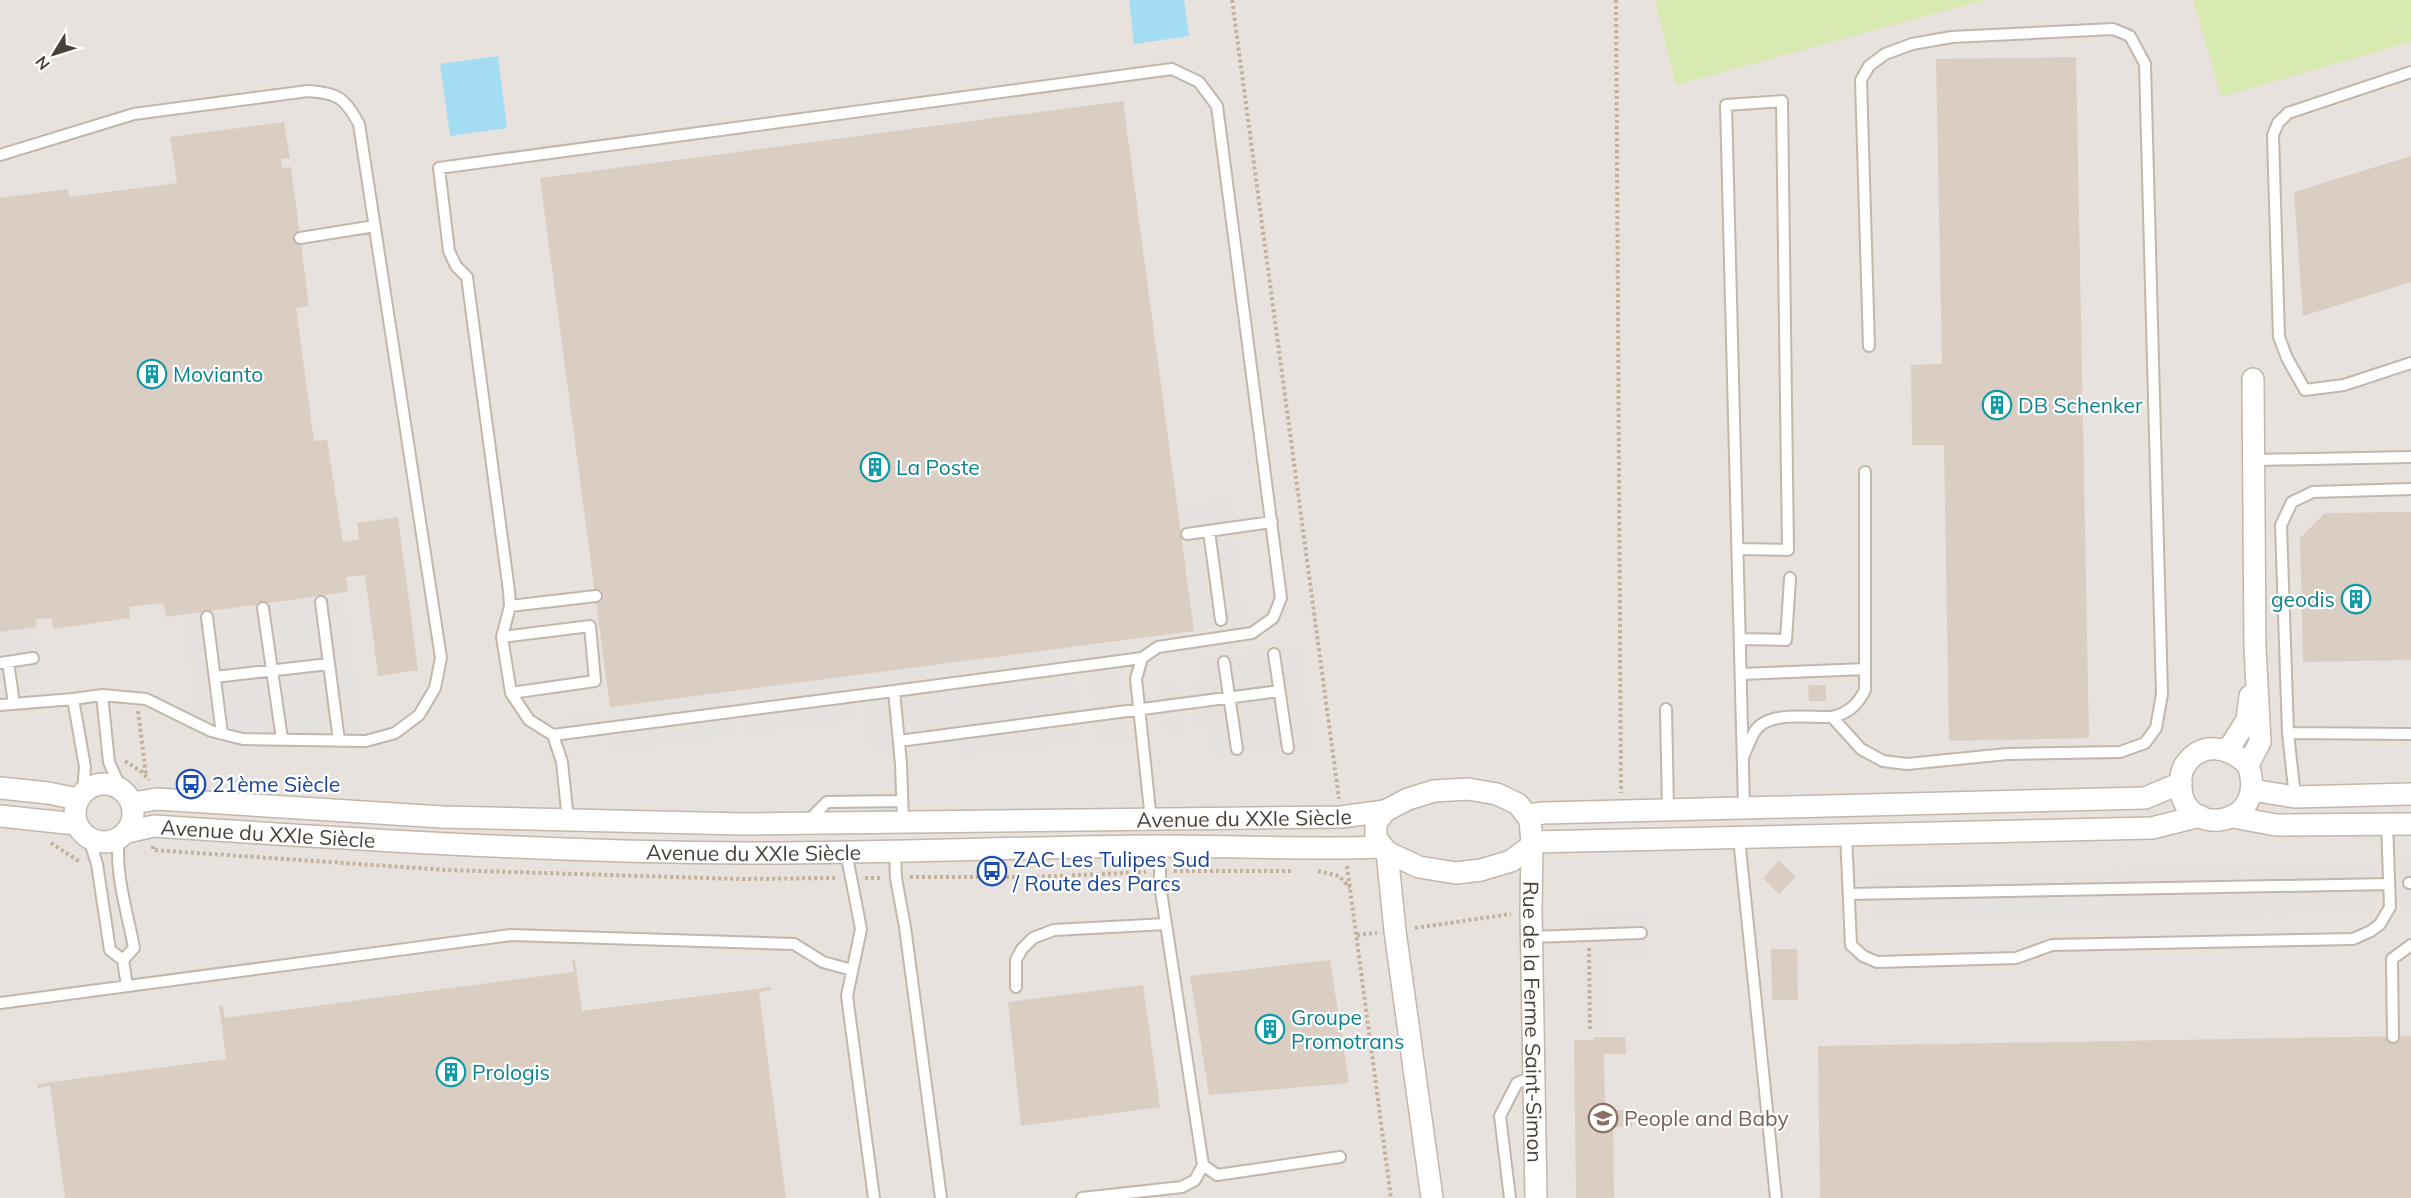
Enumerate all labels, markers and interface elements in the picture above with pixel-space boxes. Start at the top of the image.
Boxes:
north arrow [24,24,84,84]
text: N [31,52,54,74]
building icon: Movianto [136,358,168,390]
place label: Movianto [173,361,263,387]
building icon: DB Schenker [1981,389,2013,421]
place label: DB Schenker [2018,392,2143,418]
building icon: La Poste [859,451,891,483]
place label: La Poste [896,454,980,480]
building icon: geodis [2340,583,2372,615]
place label: geodis [2271,586,2335,612]
bus stop icon: 21ème Siècle [175,768,207,800]
place label: 21ème Siècle [212,771,340,797]
street label: Avenue du XXIe Siècle [1136,803,1353,832]
street label: Avenue du XXIe Siècle [160,813,376,853]
street label: Avenue du XXIe Siècle [646,839,861,866]
place label: ZAC Les Tulipes Sud / Route des Parcs [1012,846,1210,896]
bus stop icon: ZAC Les Tulipes Sud / Route des Parcs [976,855,1008,887]
street label: Rue de la Ferme Saint-Simon [1518,881,1548,1163]
place label: Groupe Promotrans [1291,1004,1404,1054]
building icon: Groupe Promotrans [1254,1013,1286,1045]
building icon: Prologis [435,1056,467,1088]
place label: Prologis [472,1059,550,1085]
school or university icon: People and Baby [1587,1102,1619,1134]
place label: People and Baby [1624,1105,1789,1131]

